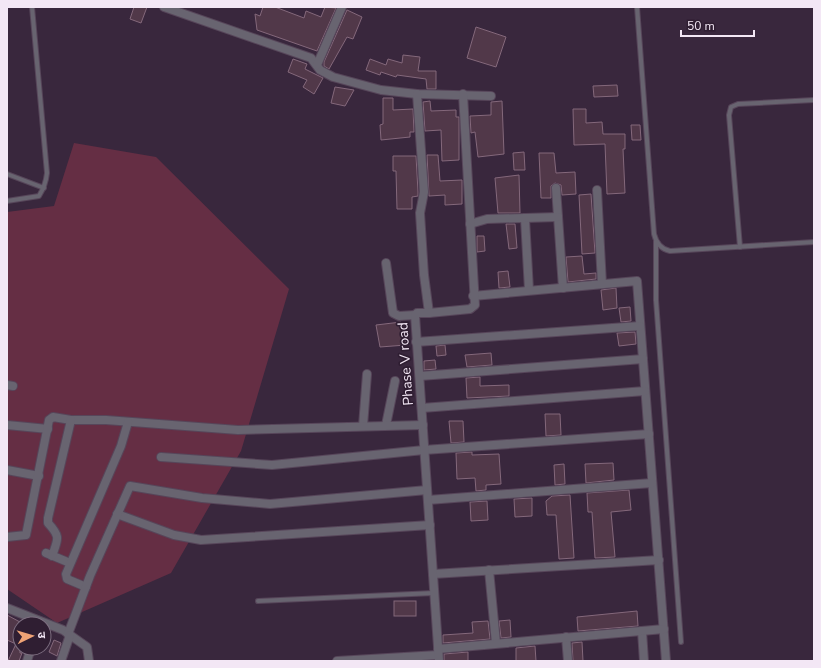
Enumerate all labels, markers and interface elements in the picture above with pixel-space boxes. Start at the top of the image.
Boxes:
scale bar [681,12,754,38]
text: 50 m [687,18,715,34]
street label: Phase V road [393,322,418,406]
north arrow [12,616,52,656]
text: उ [34,631,49,640]

